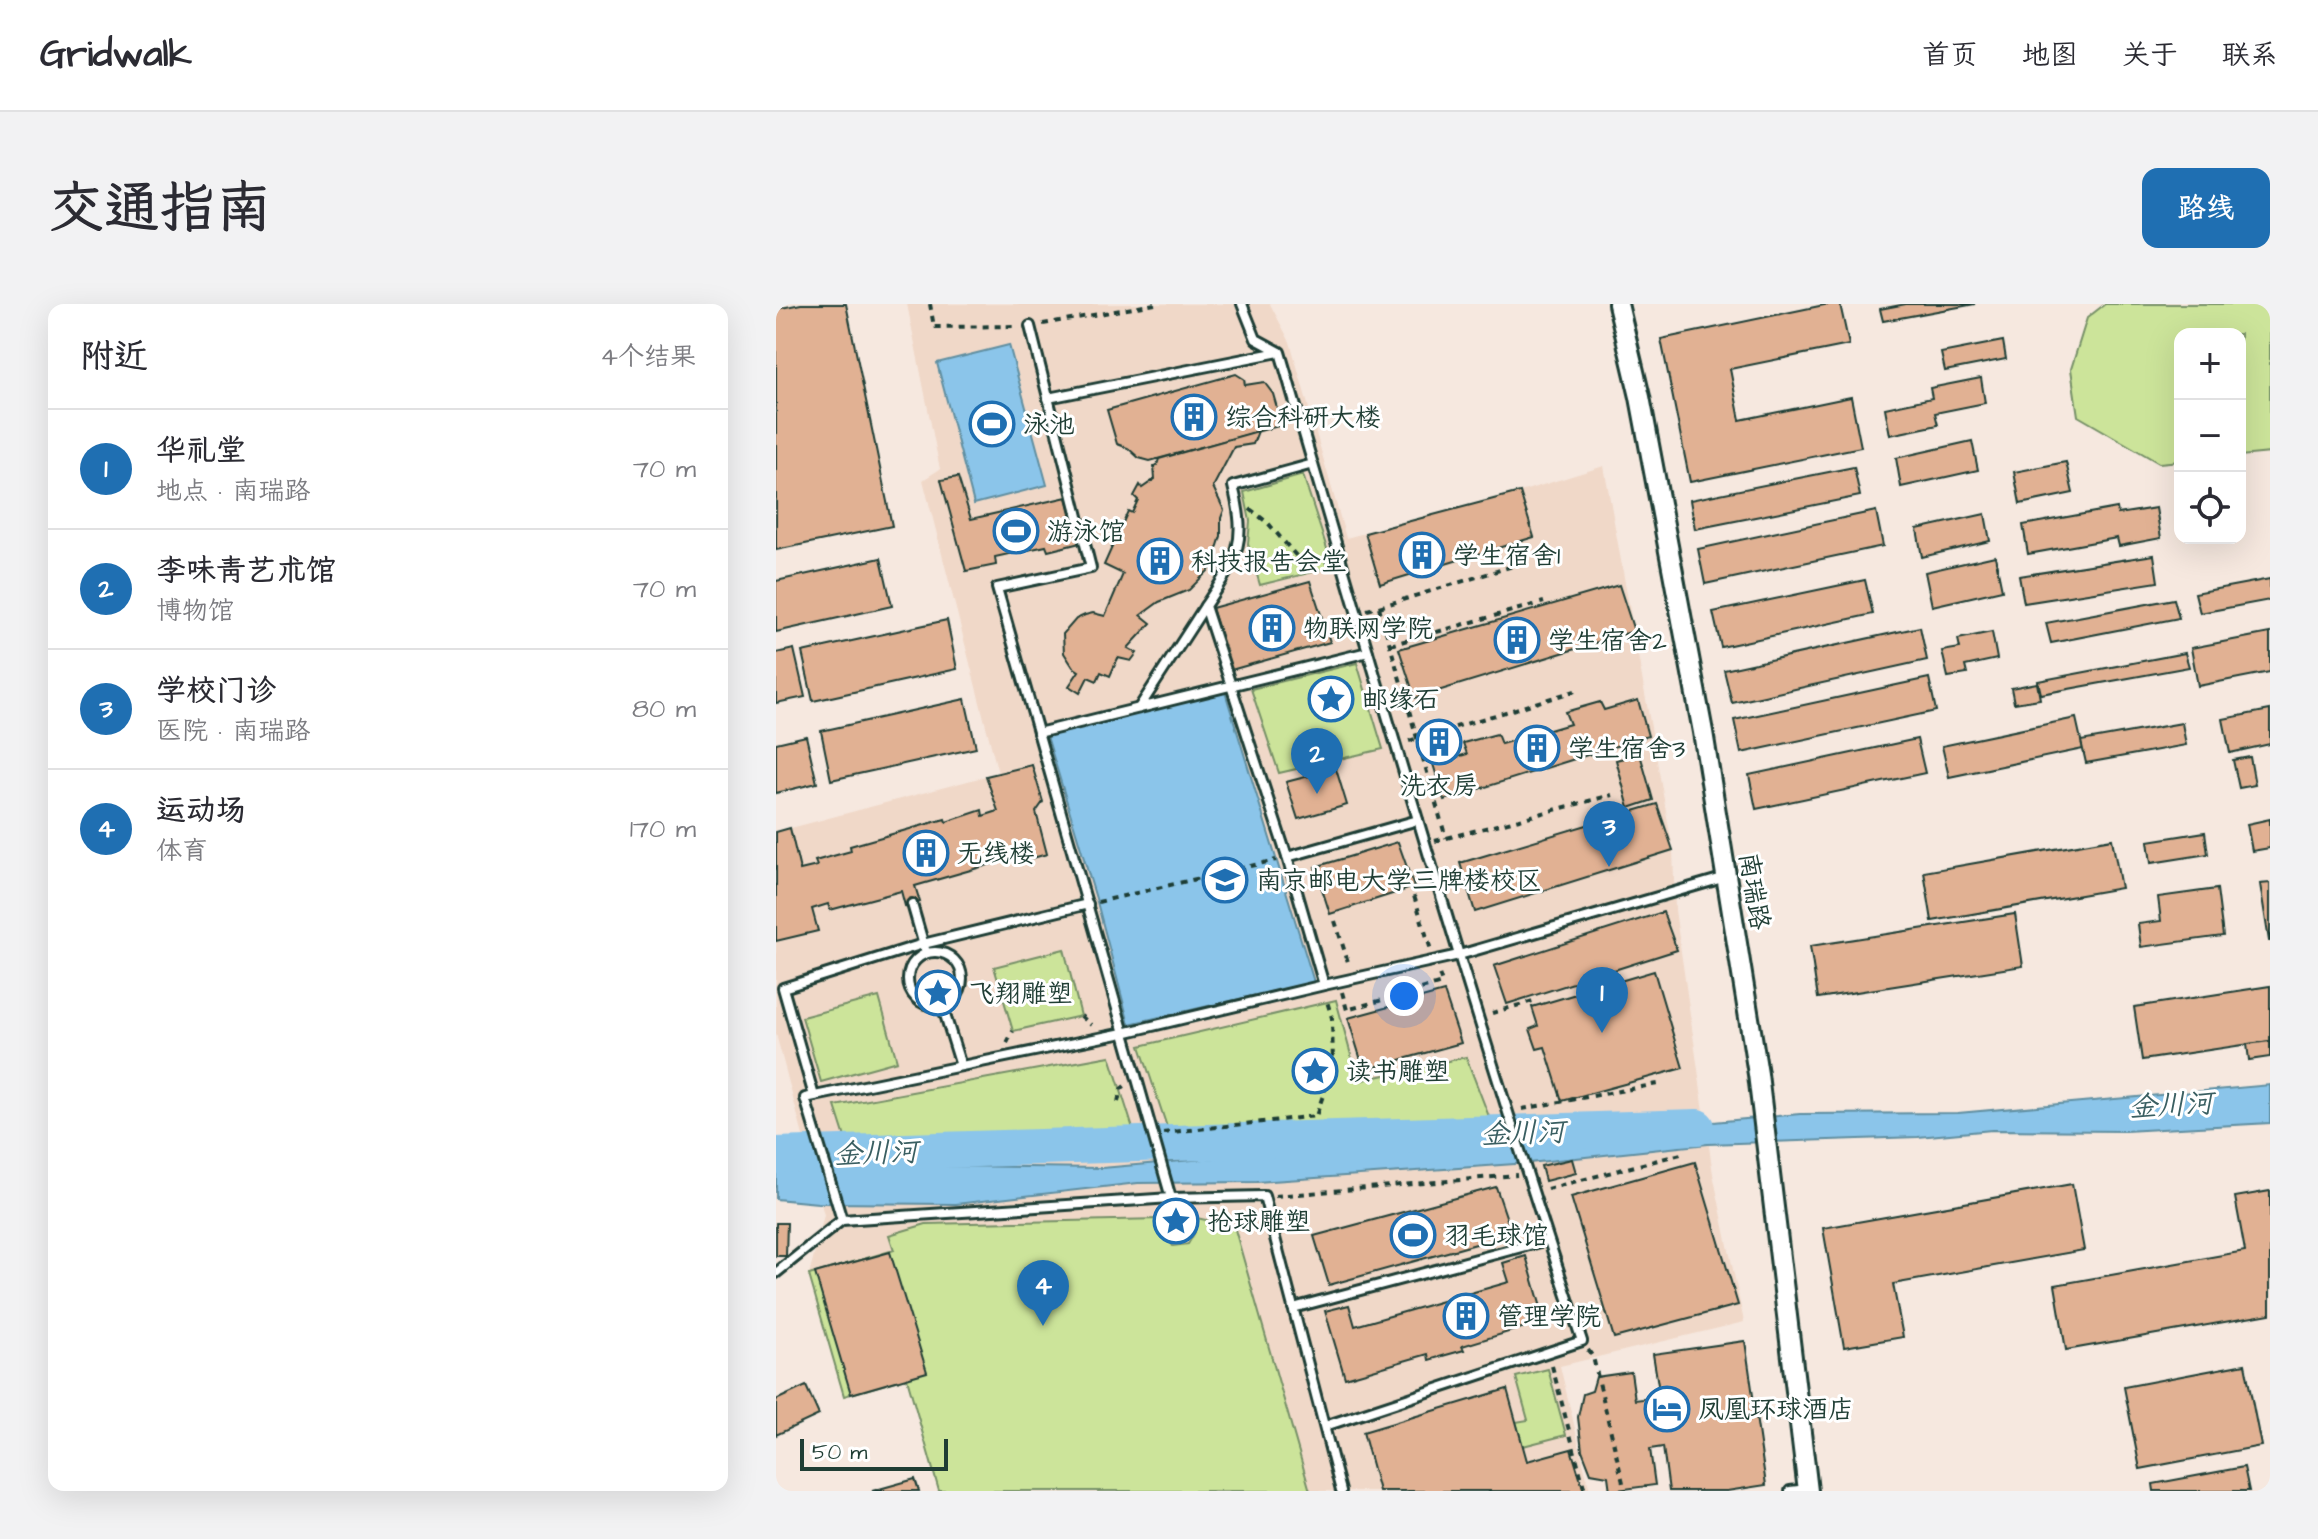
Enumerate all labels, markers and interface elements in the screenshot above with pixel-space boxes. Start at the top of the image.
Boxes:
text: Gridwalk [40,29,192,81]
text: 首页 [1922,36,1978,75]
text: 地图 [2022,36,2078,75]
text: 关于 [2122,36,2178,75]
text: 联系 [2222,36,2278,75]
button: 路线 [2142,168,2270,248]
text: 交通指南 [48,171,272,249]
map controls [2174,328,2246,544]
button: + [2174,328,2246,400]
text: 附近 [80,333,148,381]
text: 4个结果 [600,339,696,375]
building icon: 综合科研大楼 [1170,393,1218,441]
sports icon: 泳池 [968,400,1016,448]
place label: 综合科研大楼 [1225,400,1381,436]
button: − [2174,400,2246,472]
place label: 泳池 [1023,407,1075,443]
text: 华礼堂 [156,430,246,472]
text: 1 [104,451,108,487]
text: 70 m [633,451,696,487]
button: locate [2174,472,2246,544]
text: 地点 · 南瑞路 [156,473,310,509]
sports icon: 游泳馆 [992,507,1040,555]
place label: 游泳馆 [1047,514,1125,550]
building icon: 学生宿舍1 [1398,531,1446,579]
building icon: 科技报告会堂 [1136,537,1184,585]
place label: 学生宿舍1 [1453,538,1560,574]
place label: 科技报告会堂 [1191,544,1347,580]
text: 李味青艺术馆 [156,550,336,592]
text: 2 [99,571,113,607]
text: 70 m [633,571,696,607]
text: 博物馆 [156,593,234,629]
building icon: 物联网学院 [1248,604,1296,652]
place label: 物联网学院 [1303,611,1433,647]
building icon: 学生宿舍2 [1493,616,1541,664]
place label: 学生宿舍2 [1548,623,1667,659]
text: 学校门诊 [156,670,276,712]
place icon: 邮缘石 [1307,675,1355,723]
place label: 邮缘石 [1362,682,1440,718]
text: 3 [99,691,113,727]
text: 80 m [632,691,696,727]
text: 医院 · 南瑞路 [156,713,310,749]
building icon: 洗衣房 [1415,718,1463,766]
building icon: 学生宿舍3 [1513,724,1561,772]
pin: 2 [1291,728,1343,794]
place label: 学生宿舍3 [1568,731,1685,767]
place label: 洗衣房 [1400,768,1478,804]
text: 运动场 [156,790,246,832]
pin: 3 [1583,801,1635,867]
text: 4 [97,811,115,847]
text: 170 m [630,811,696,847]
building icon: 无线楼 [902,829,950,877]
text: 体育 [156,833,208,869]
place label: 无线楼 [957,836,1035,872]
street label: 南瑞路 [1730,850,1778,932]
school or university icon: 南京邮电大学三牌楼校区 [1201,856,1249,904]
place label: 南京邮电大学三牌楼校区 [1256,863,1542,899]
pin: 1 [1576,967,1628,1033]
place icon: 飞翔雕塑 [914,969,962,1017]
place label: 飞翔雕塑 [969,976,1073,1012]
your location [1384,976,1424,1016]
place icon: 读书雕塑 [1291,1047,1339,1095]
place label: 读书雕塑 [1346,1054,1450,1090]
water label: 金川河 [2128,1084,2218,1127]
water label: 金川河 [1480,1112,1570,1154]
water label: 金川河 [833,1132,923,1174]
place icon: 抢球雕塑 [1152,1197,1200,1245]
place label: 抢球雕塑 [1207,1204,1311,1240]
sports icon: 羽毛球馆 [1389,1211,1437,1259]
place label: 羽毛球馆 [1444,1218,1548,1254]
pin: 4 [1017,1260,1069,1326]
building icon: 管理学院 [1442,1292,1490,1340]
place label: 管理学院 [1497,1299,1601,1335]
hotel icon: 凤凰环球酒店 [1643,1385,1691,1433]
place label: 凤凰环球酒店 [1698,1392,1854,1428]
scale bar [800,1435,948,1471]
text: 50 m [812,1437,867,1468]

